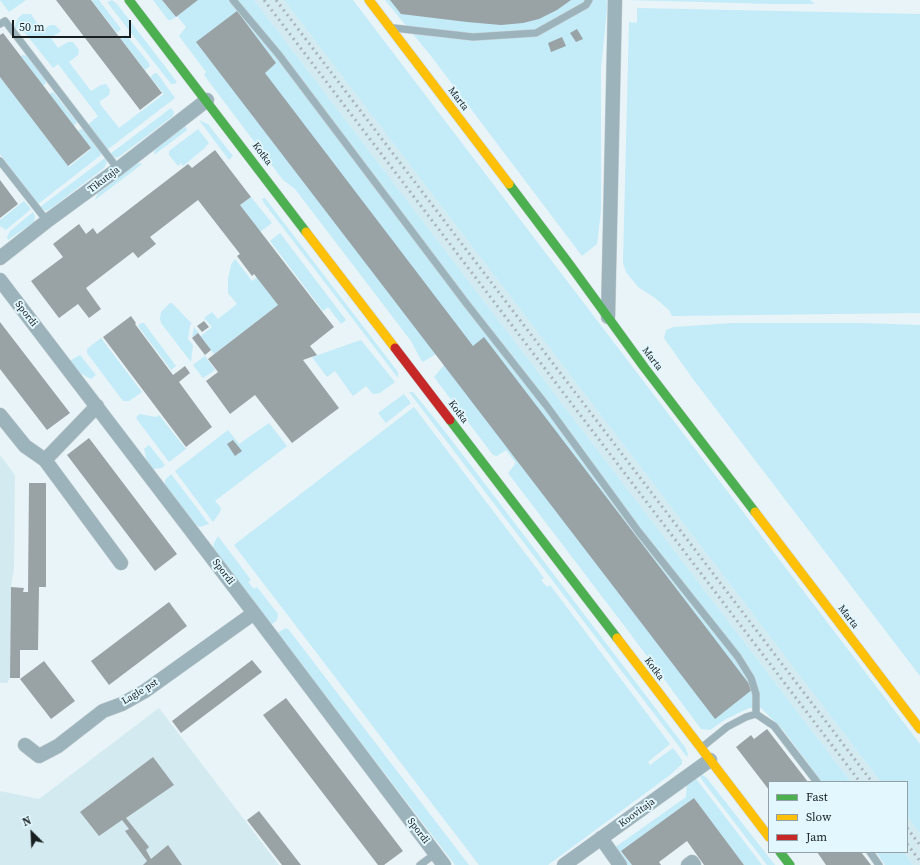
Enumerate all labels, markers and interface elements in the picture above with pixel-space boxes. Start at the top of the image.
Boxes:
scale bar [14,12,133,38]
text: 50 m [19,19,45,35]
street label: Marta [445,85,471,113]
street label: Kotka [249,140,275,168]
street label: Tikutaja [86,164,122,196]
street label: Spordi [12,299,40,329]
street label: Marta [639,345,665,373]
street label: Kotka [445,398,471,426]
street label: Spordi [209,557,237,587]
street label: Marta [835,603,861,631]
street label: Kotka [641,655,667,683]
street label: Lagle pst [120,677,160,707]
legend [768,781,908,853]
text: Fast [806,789,828,805]
street label: Koovitaja [617,796,657,830]
text: Slow [806,809,831,825]
north arrow [12,813,52,853]
text: N [20,813,34,830]
street label: Spordi [404,816,432,846]
text: Jam [806,829,827,845]

